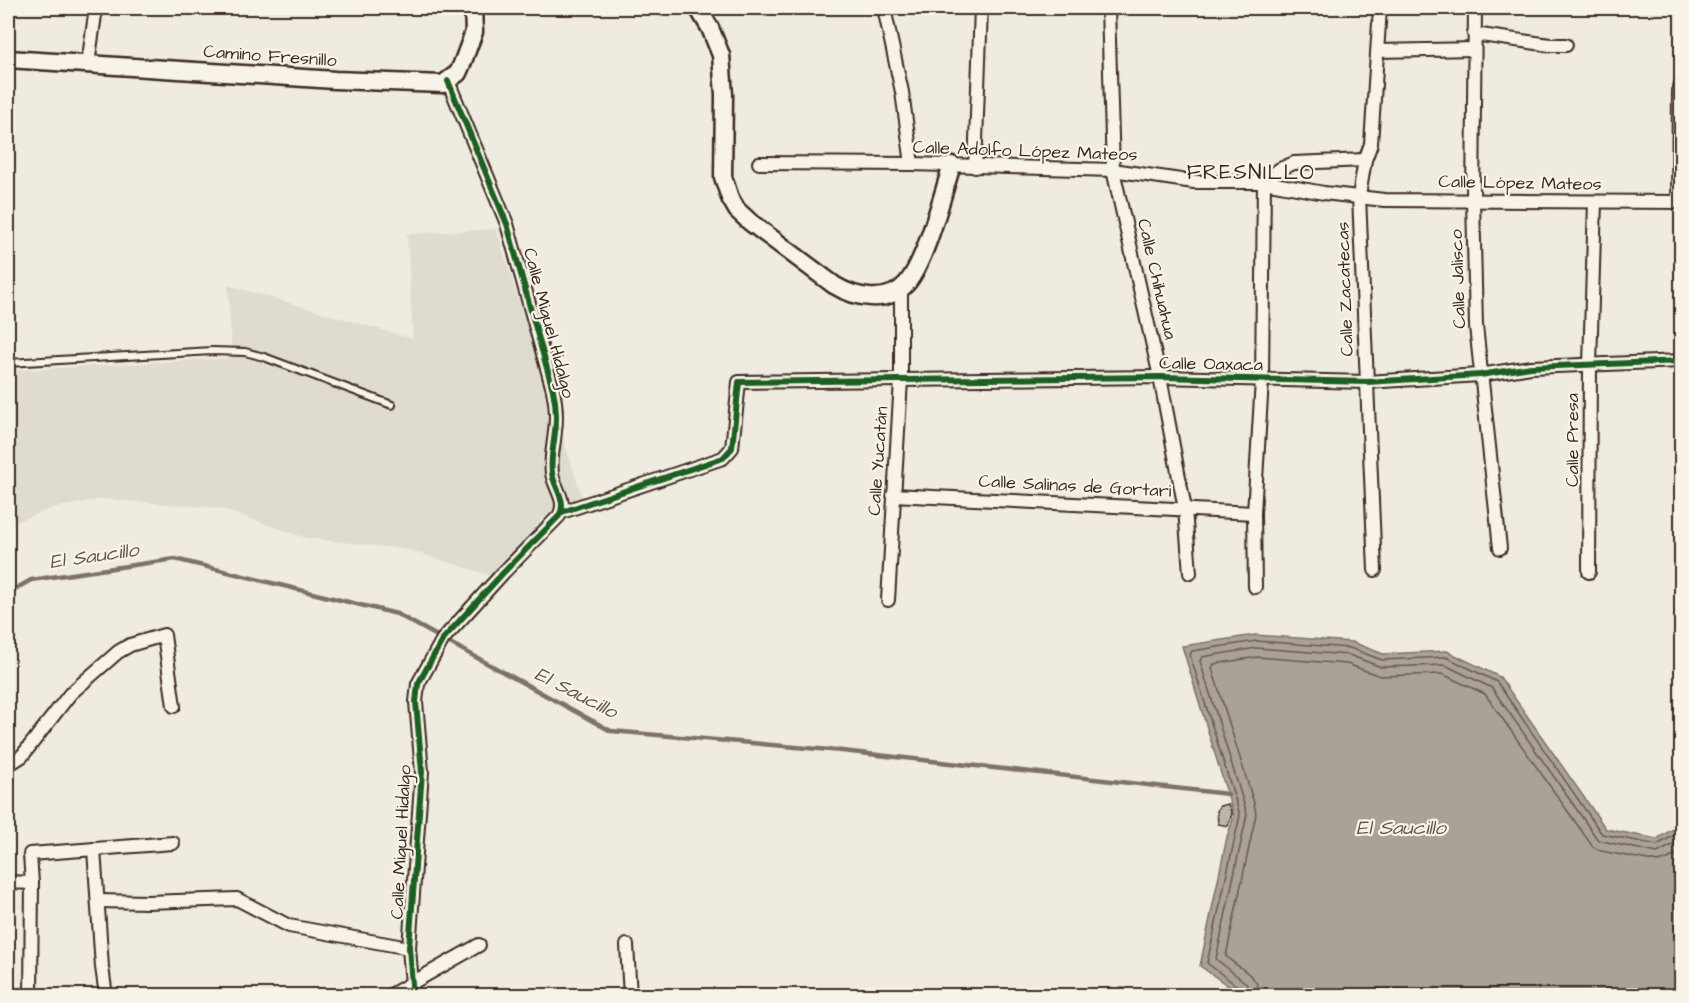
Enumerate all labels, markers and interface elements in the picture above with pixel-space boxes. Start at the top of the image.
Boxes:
street label: Camino Fresnillo [202,39,338,73]
street label: Calle Adolfo López Mateos [912,135,1138,167]
district label: FRESNILLO [1187,158,1315,187]
street label: Calle López Mateos [1438,169,1602,197]
street label: Calle Chihuahua [1131,216,1183,342]
street label: Calle Zacatecas [1330,221,1360,357]
street label: Calle Jalisco [1444,229,1472,329]
street label: Calle Miguel Hidalgo [516,245,581,401]
street label: Calle Oaxaca [1159,351,1263,377]
street label: Calle Presa [1560,393,1585,487]
street label: Calle Yucatán [862,406,894,516]
street label: Calle Salinas de Gortari [978,468,1172,504]
water label: El Saucillo [48,536,142,576]
water label: El Saucillo [530,660,624,727]
street label: Calle Miguel Hidalgo [384,764,419,920]
water label: El Saucillo [1356,814,1447,842]

